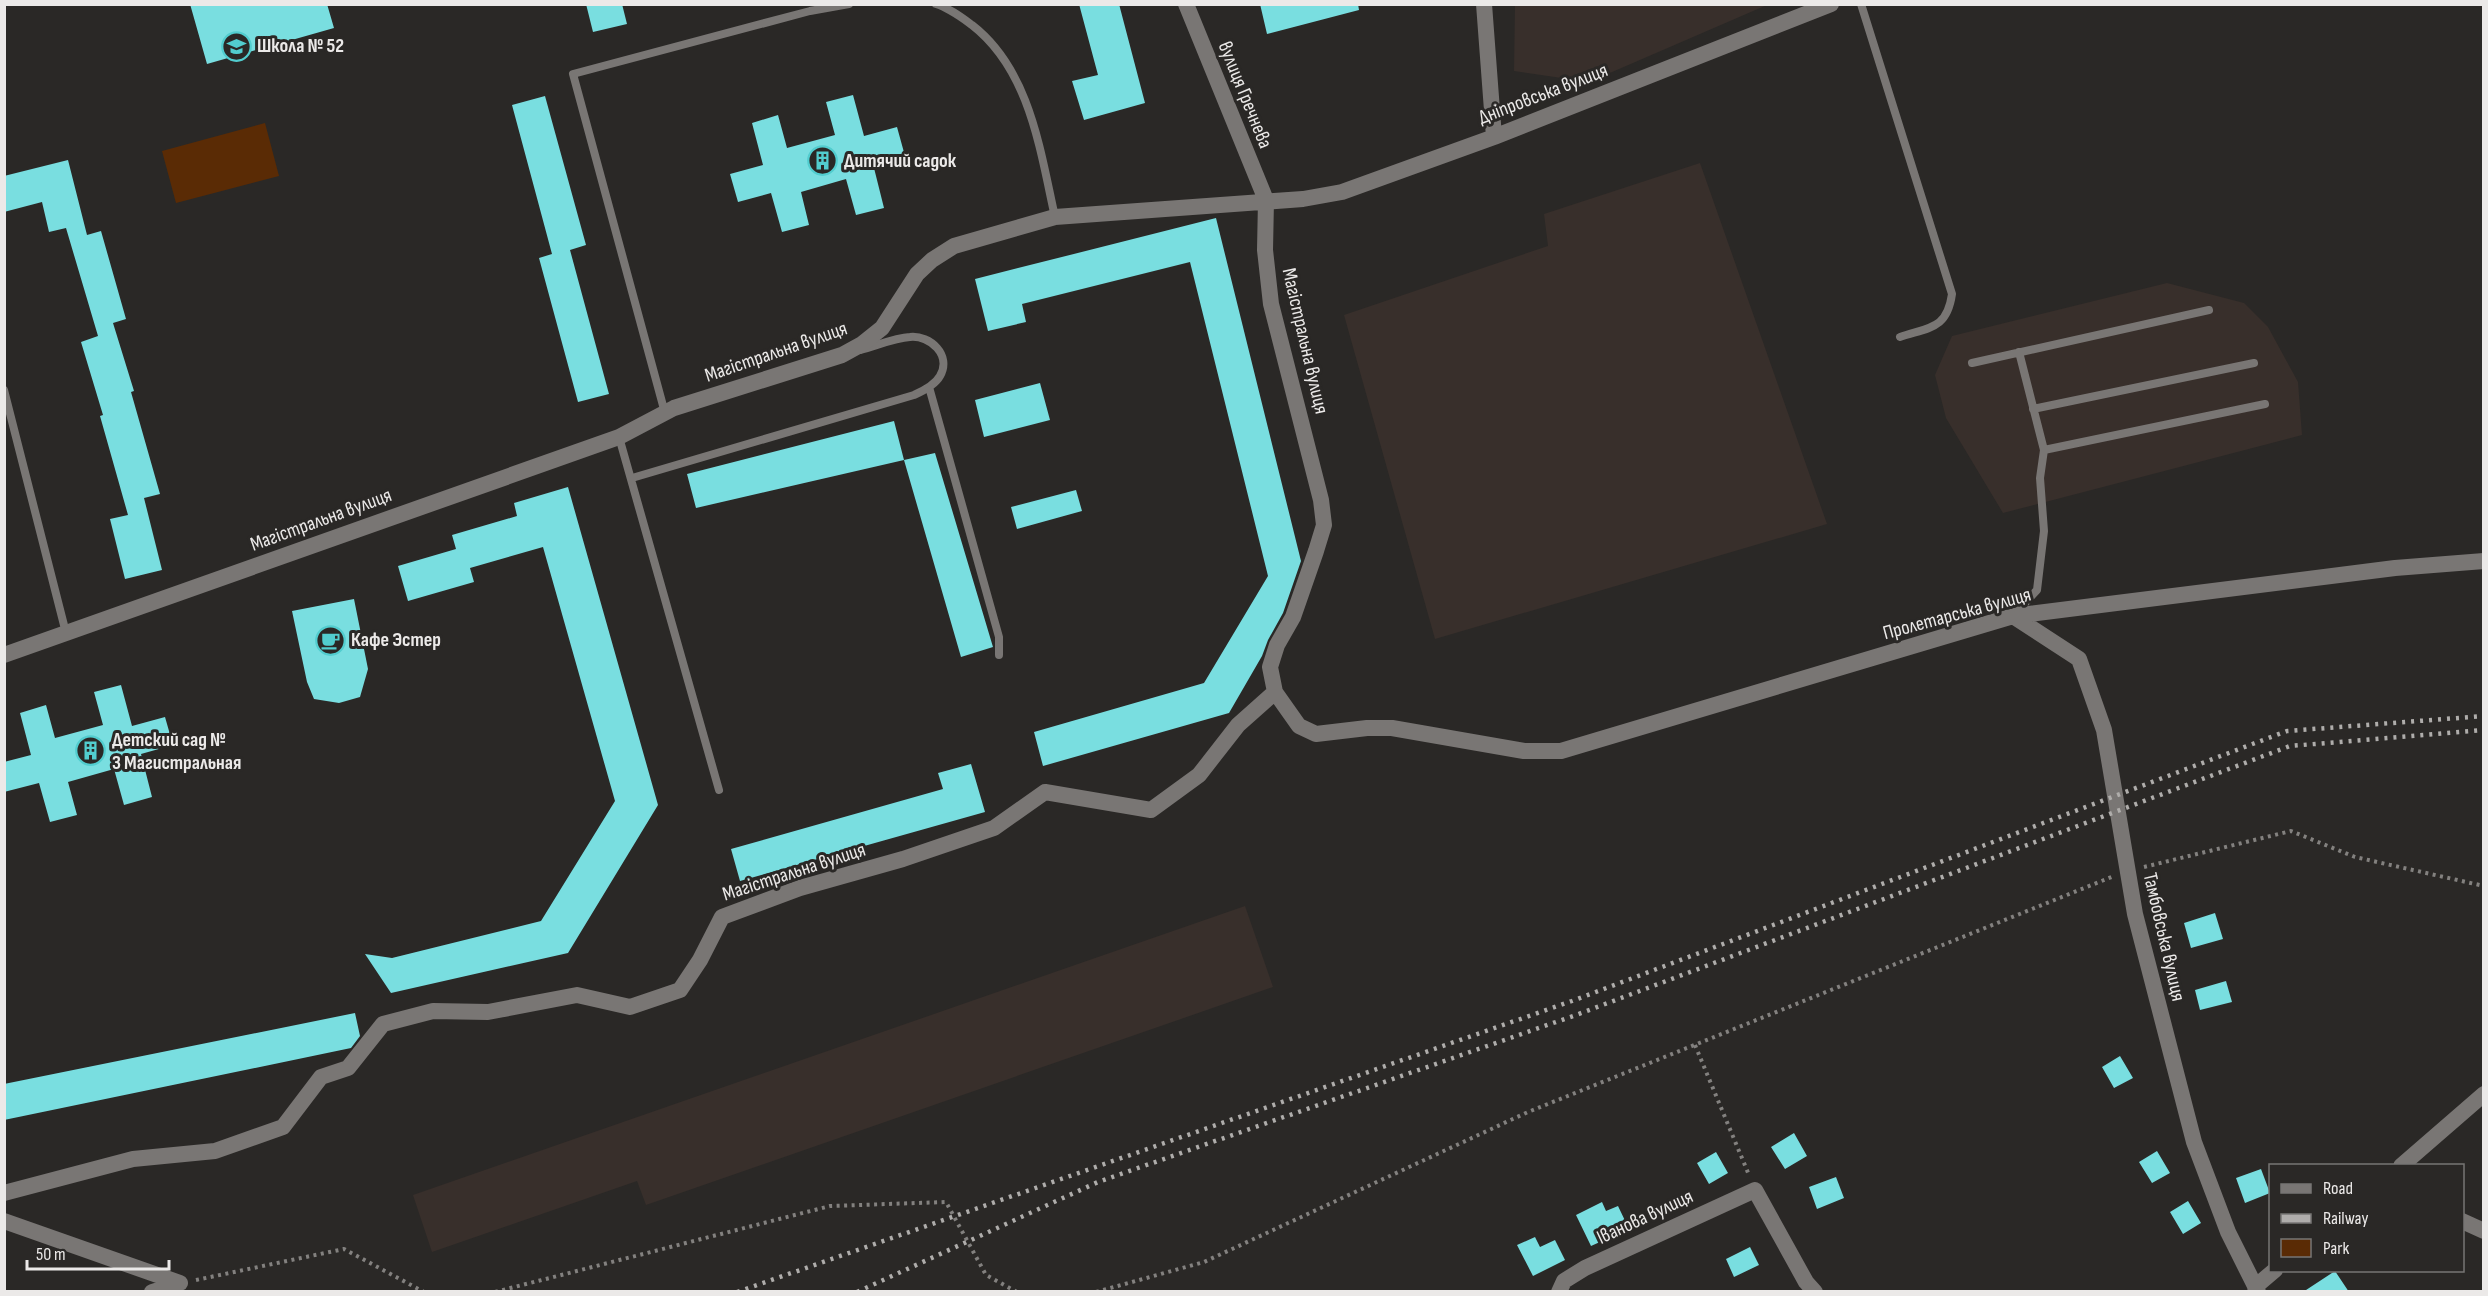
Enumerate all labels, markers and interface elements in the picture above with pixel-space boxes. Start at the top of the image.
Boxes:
school or university icon: Школа № 52 [220,30,252,62]
place label: Школа № 52 [257,34,344,58]
street label: вулиця Гречнева [1213,38,1277,152]
street label: Дніпровська вулиця [1475,58,1611,130]
building icon: Дитячий садок [807,145,839,177]
place label: Дитячий садок [844,149,957,173]
street label: Магістральна вулиця [1277,266,1333,416]
street label: Магістральна вулиця [702,316,850,388]
street label: Магістральна вулиця [247,483,395,557]
street label: Пролетарська вулиця [1880,583,2034,645]
cafe icon: Кафе Эстер [314,624,346,656]
place label: Кафе Эстер [351,628,441,652]
place label: Детский сад № 3 Магистральная [112,728,241,775]
building icon: Детский сад № 3 Магистральная [75,735,107,767]
street label: Магістральна вулиця [720,838,868,906]
street label: Тамбовська вулиця [2138,870,2190,1004]
legend [2269,1164,2464,1272]
text: Road [2323,1178,2353,1199]
street label: Іванова вулиця [1593,1184,1697,1250]
text: Railway [2323,1208,2368,1229]
scale bar [27,1233,170,1271]
text: Park [2323,1238,2349,1259]
text: 50 m [36,1244,66,1265]

